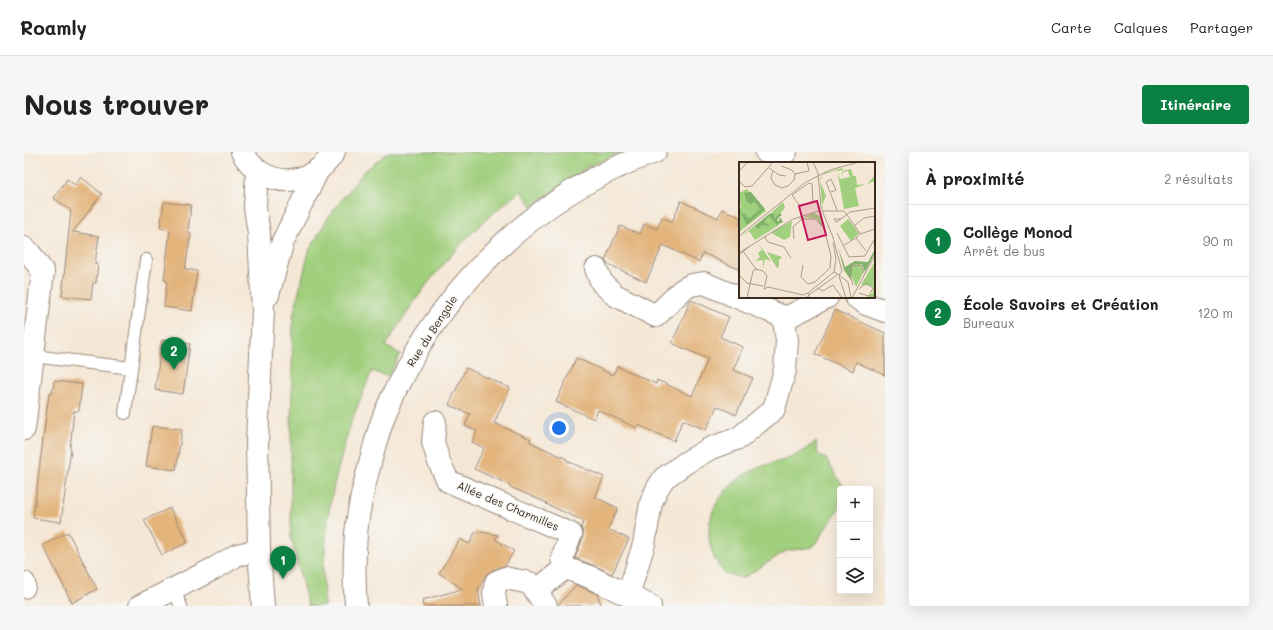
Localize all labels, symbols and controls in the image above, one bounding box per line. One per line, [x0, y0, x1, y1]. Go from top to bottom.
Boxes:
text: Roamly [20, 15, 87, 40]
text: Carte [1051, 18, 1092, 37]
text: Calques [1114, 18, 1168, 37]
text: Partager [1190, 18, 1253, 37]
button: Itinéraire [1142, 85, 1249, 124]
text: Nous trouver [24, 86, 209, 122]
inset map [739, 162, 875, 298]
text: À proximité [925, 167, 1024, 189]
text: 2 résultats [1164, 170, 1233, 187]
text: Collège Monod [963, 222, 1072, 242]
text: 1 [935, 232, 941, 249]
text: 90 m [1203, 232, 1233, 249]
text: Arrêt de bus [963, 242, 1045, 259]
street label: Rue du Bengale [403, 292, 460, 369]
text: École Savoirs et Création [963, 294, 1158, 314]
text: 2 [934, 304, 942, 321]
text: 120 m [1197, 304, 1233, 321]
text: Bureaux [963, 314, 1015, 331]
pin: 2 [161, 337, 187, 370]
your location [549, 418, 569, 438]
street label: Allée des Charmilles [455, 477, 561, 534]
map controls [837, 486, 873, 594]
button: + [837, 486, 873, 522]
button: − [837, 522, 873, 558]
pin: 1 [270, 546, 296, 579]
button: layers [837, 558, 873, 594]

